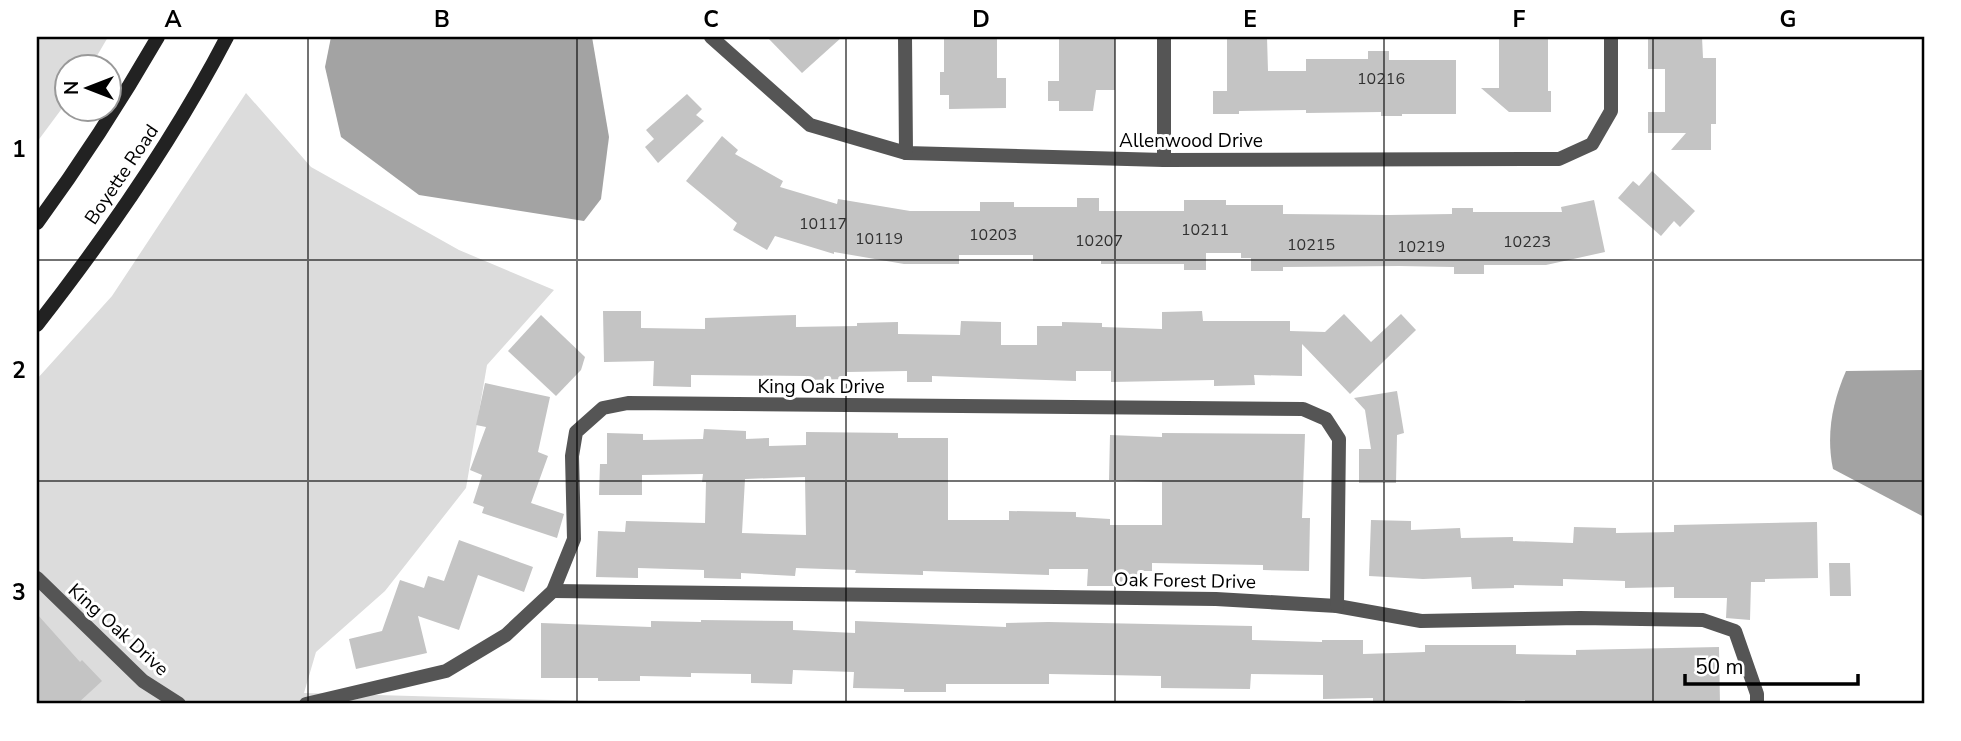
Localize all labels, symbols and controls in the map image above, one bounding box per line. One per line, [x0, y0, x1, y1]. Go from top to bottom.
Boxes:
text: A [164, 4, 182, 35]
text: B [434, 4, 450, 35]
text: C [703, 4, 719, 35]
text: D [972, 4, 990, 35]
text: E [1243, 4, 1257, 35]
text: F [1513, 4, 1526, 35]
text: G [1780, 4, 1796, 35]
north arrow [52, 52, 122, 122]
house number: 10216 [1357, 68, 1405, 90]
text: N [59, 81, 85, 95]
street label: Boyette Road [79, 120, 165, 230]
street label: Allenwood Drive [1119, 128, 1263, 154]
text: 1 [12, 134, 26, 165]
house number: 10117 [799, 213, 847, 235]
house number: 10211 [1181, 219, 1229, 241]
house number: 10203 [969, 224, 1017, 246]
house number: 10119 [855, 228, 903, 250]
house number: 10207 [1075, 230, 1123, 252]
house number: 10223 [1503, 231, 1551, 253]
house number: 10215 [1287, 234, 1335, 256]
house number: 10219 [1397, 236, 1445, 258]
text: 2 [12, 355, 26, 386]
street label: King Oak Drive [757, 374, 885, 400]
street label: Oak Forest Drive [1114, 567, 1256, 595]
text: 3 [12, 577, 26, 608]
street label: King Oak Drive [62, 578, 174, 682]
scale bar [1685, 643, 1858, 687]
text: 50 m [1695, 653, 1744, 681]

